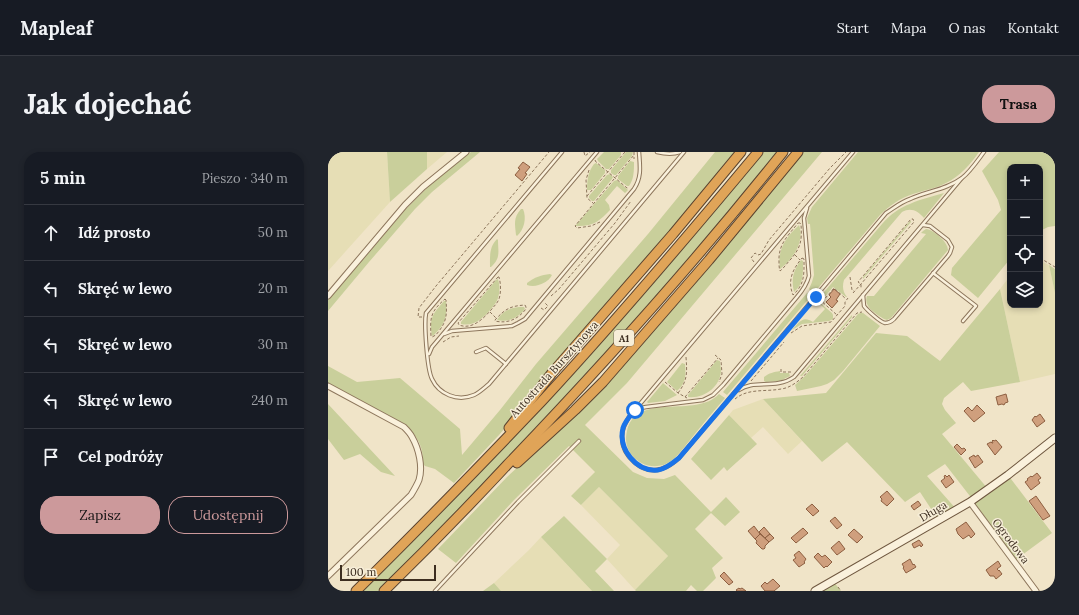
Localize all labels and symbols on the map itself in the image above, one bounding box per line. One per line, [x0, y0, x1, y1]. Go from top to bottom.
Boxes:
route end [807, 288, 825, 306]
street label: Autostrada Bursztynowa [506, 318, 601, 421]
road number: A1 [614, 330, 634, 346]
route start [626, 401, 644, 419]
street label: Długa [917, 497, 950, 524]
street label: Ogrodowa [989, 516, 1033, 567]
scale bar [340, 563, 436, 582]

